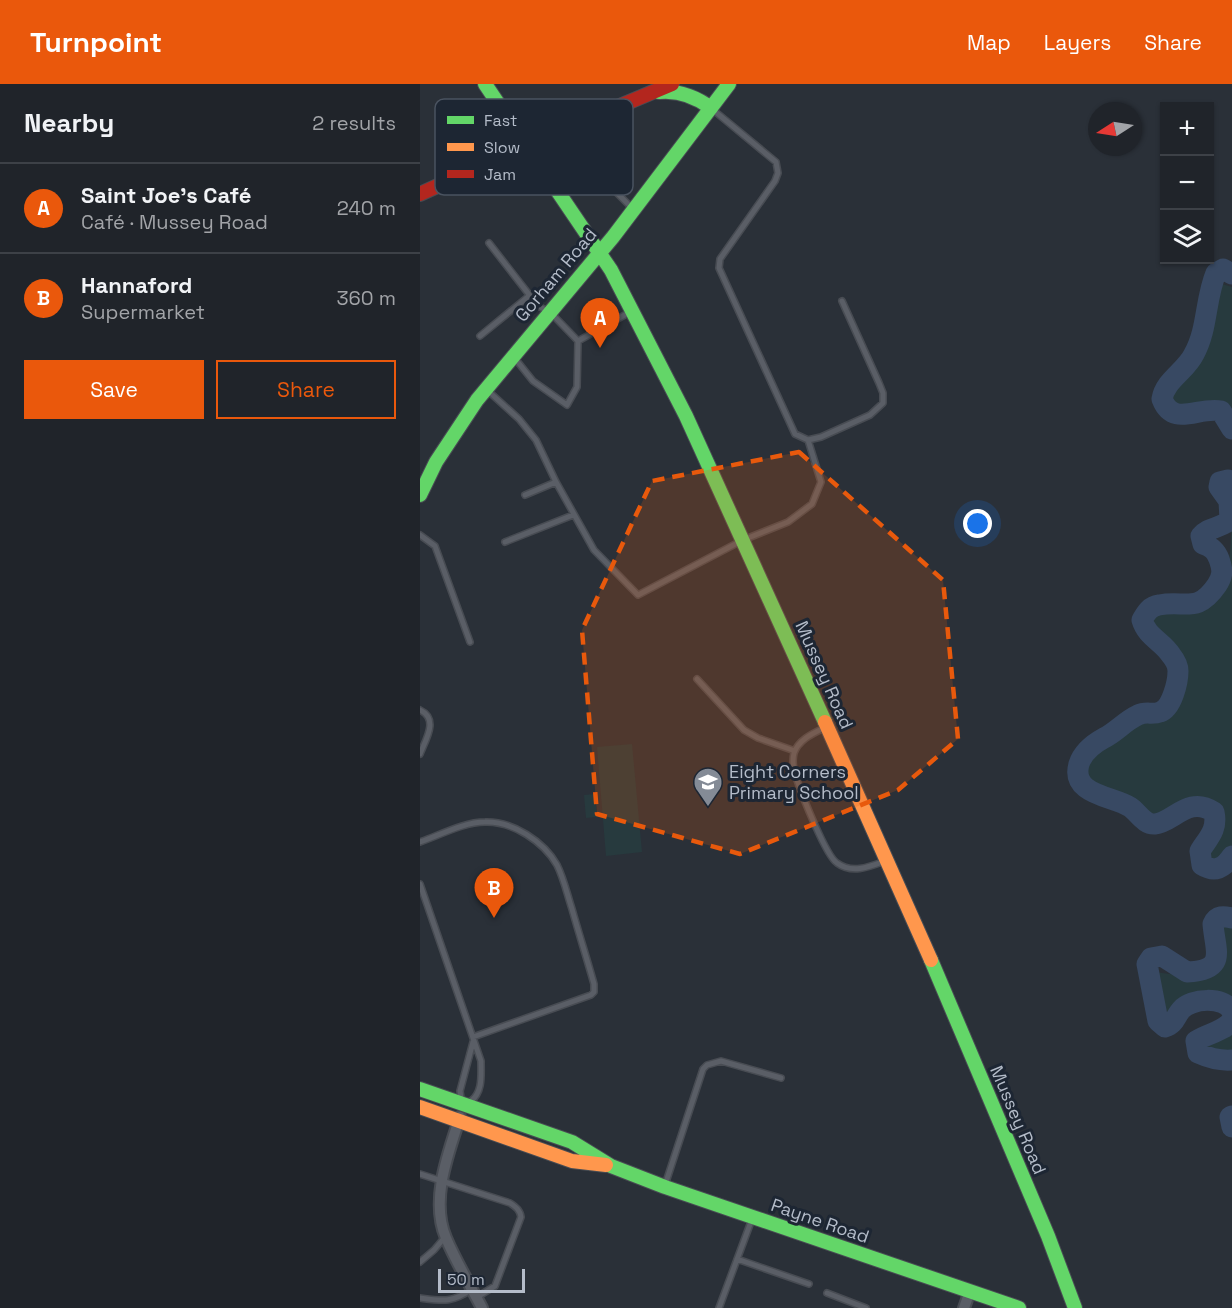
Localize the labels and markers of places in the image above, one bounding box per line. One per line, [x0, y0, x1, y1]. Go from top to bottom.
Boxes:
pin: A [580, 298, 620, 348]
place label: Eight Corners Primary School [729, 760, 859, 804]
school or university icon: Eight Corners Primary School [692, 766, 724, 808]
pin: B [474, 868, 514, 918]

